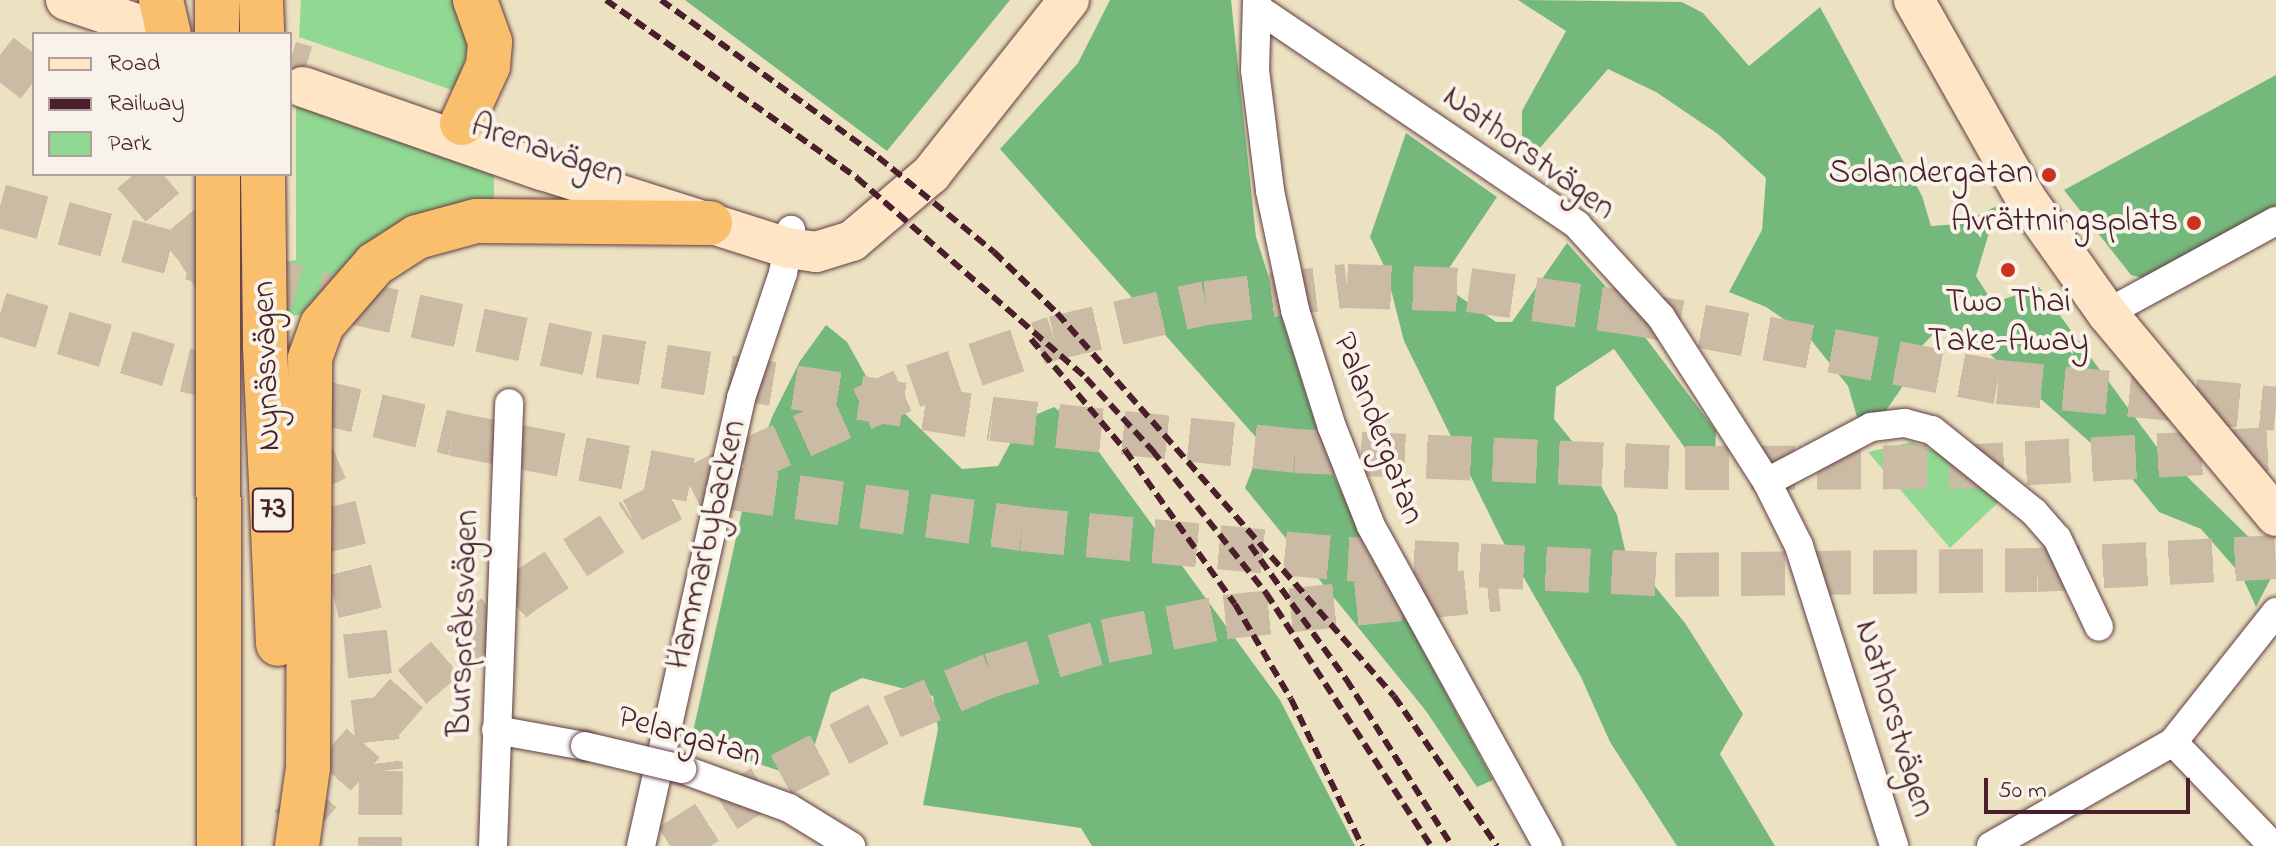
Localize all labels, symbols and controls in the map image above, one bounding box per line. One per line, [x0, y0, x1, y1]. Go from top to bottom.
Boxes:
legend [32, 32, 292, 176]
text: Road [108, 47, 160, 82]
street label: Nathorstvägen [1434, 78, 1622, 230]
text: Railway [108, 87, 185, 122]
street label: Arenavägen [465, 107, 629, 197]
text: Park [108, 127, 151, 162]
place label: Solandergatan [1829, 155, 2033, 195]
marker: Solandergatan [2040, 166, 2058, 184]
place label: Avrättningsplats [1951, 203, 2178, 243]
marker: Avrättningsplats [2185, 214, 2203, 232]
marker: Two Thai Take-Away [1999, 261, 2017, 279]
street label: Nynäsvägen [245, 280, 291, 452]
place label: Two Thai Take-Away [1927, 283, 2089, 362]
street label: Palandergatan [1322, 327, 1432, 531]
street label: Hammarbybacken [659, 416, 757, 674]
road number: 73 [251, 482, 295, 538]
street label: Burspråksvägen [441, 509, 489, 737]
street label: Nathorstvägen [1844, 616, 1942, 822]
street label: Pelargatan [612, 698, 766, 778]
scale bar [1988, 762, 2194, 812]
text: 50 m [1998, 774, 2047, 809]

